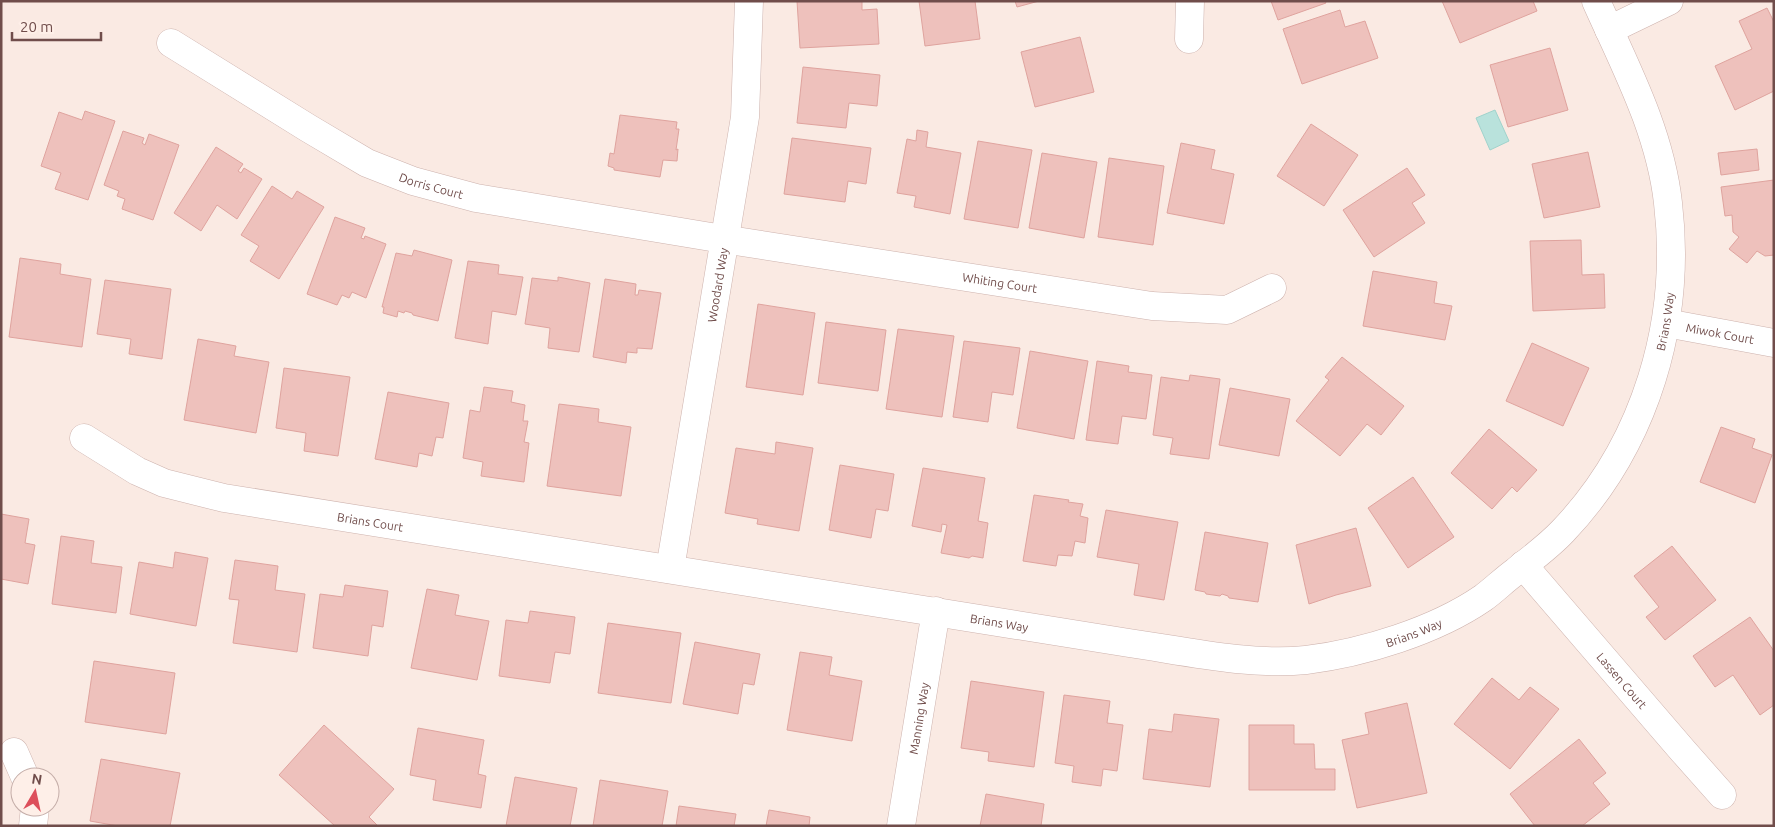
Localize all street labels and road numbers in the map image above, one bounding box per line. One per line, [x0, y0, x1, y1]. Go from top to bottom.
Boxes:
street label: Dorris Court [397, 170, 465, 201]
street label: Woodard Way [705, 246, 730, 323]
street label: Whiting Court [961, 270, 1038, 295]
street label: Brians Way [1653, 291, 1676, 352]
street label: Miwok Court [1685, 320, 1755, 346]
street label: Brians Court [336, 510, 405, 533]
street label: Brians Way [969, 611, 1030, 633]
street label: Brians Way [1384, 616, 1444, 649]
street label: Lassen Court [1595, 650, 1650, 711]
street label: Manning Way [906, 681, 931, 755]

